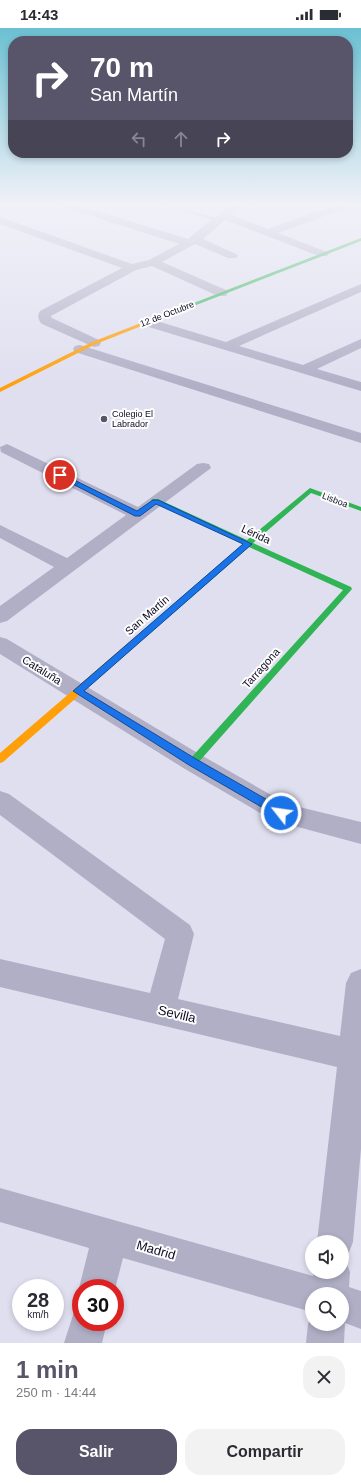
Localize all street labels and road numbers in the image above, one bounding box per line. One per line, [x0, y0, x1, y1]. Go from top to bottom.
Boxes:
street label: 12 de Octubre [139, 299, 195, 329]
street label: Lisboa [321, 491, 349, 509]
street label: Lérida [240, 522, 273, 546]
street label: San Martín [123, 593, 171, 637]
street label: Tarragona [240, 645, 283, 690]
street label: Cataluña [20, 653, 65, 687]
street label: Sevilla [157, 1002, 198, 1026]
street label: Madrid [135, 1237, 177, 1263]

